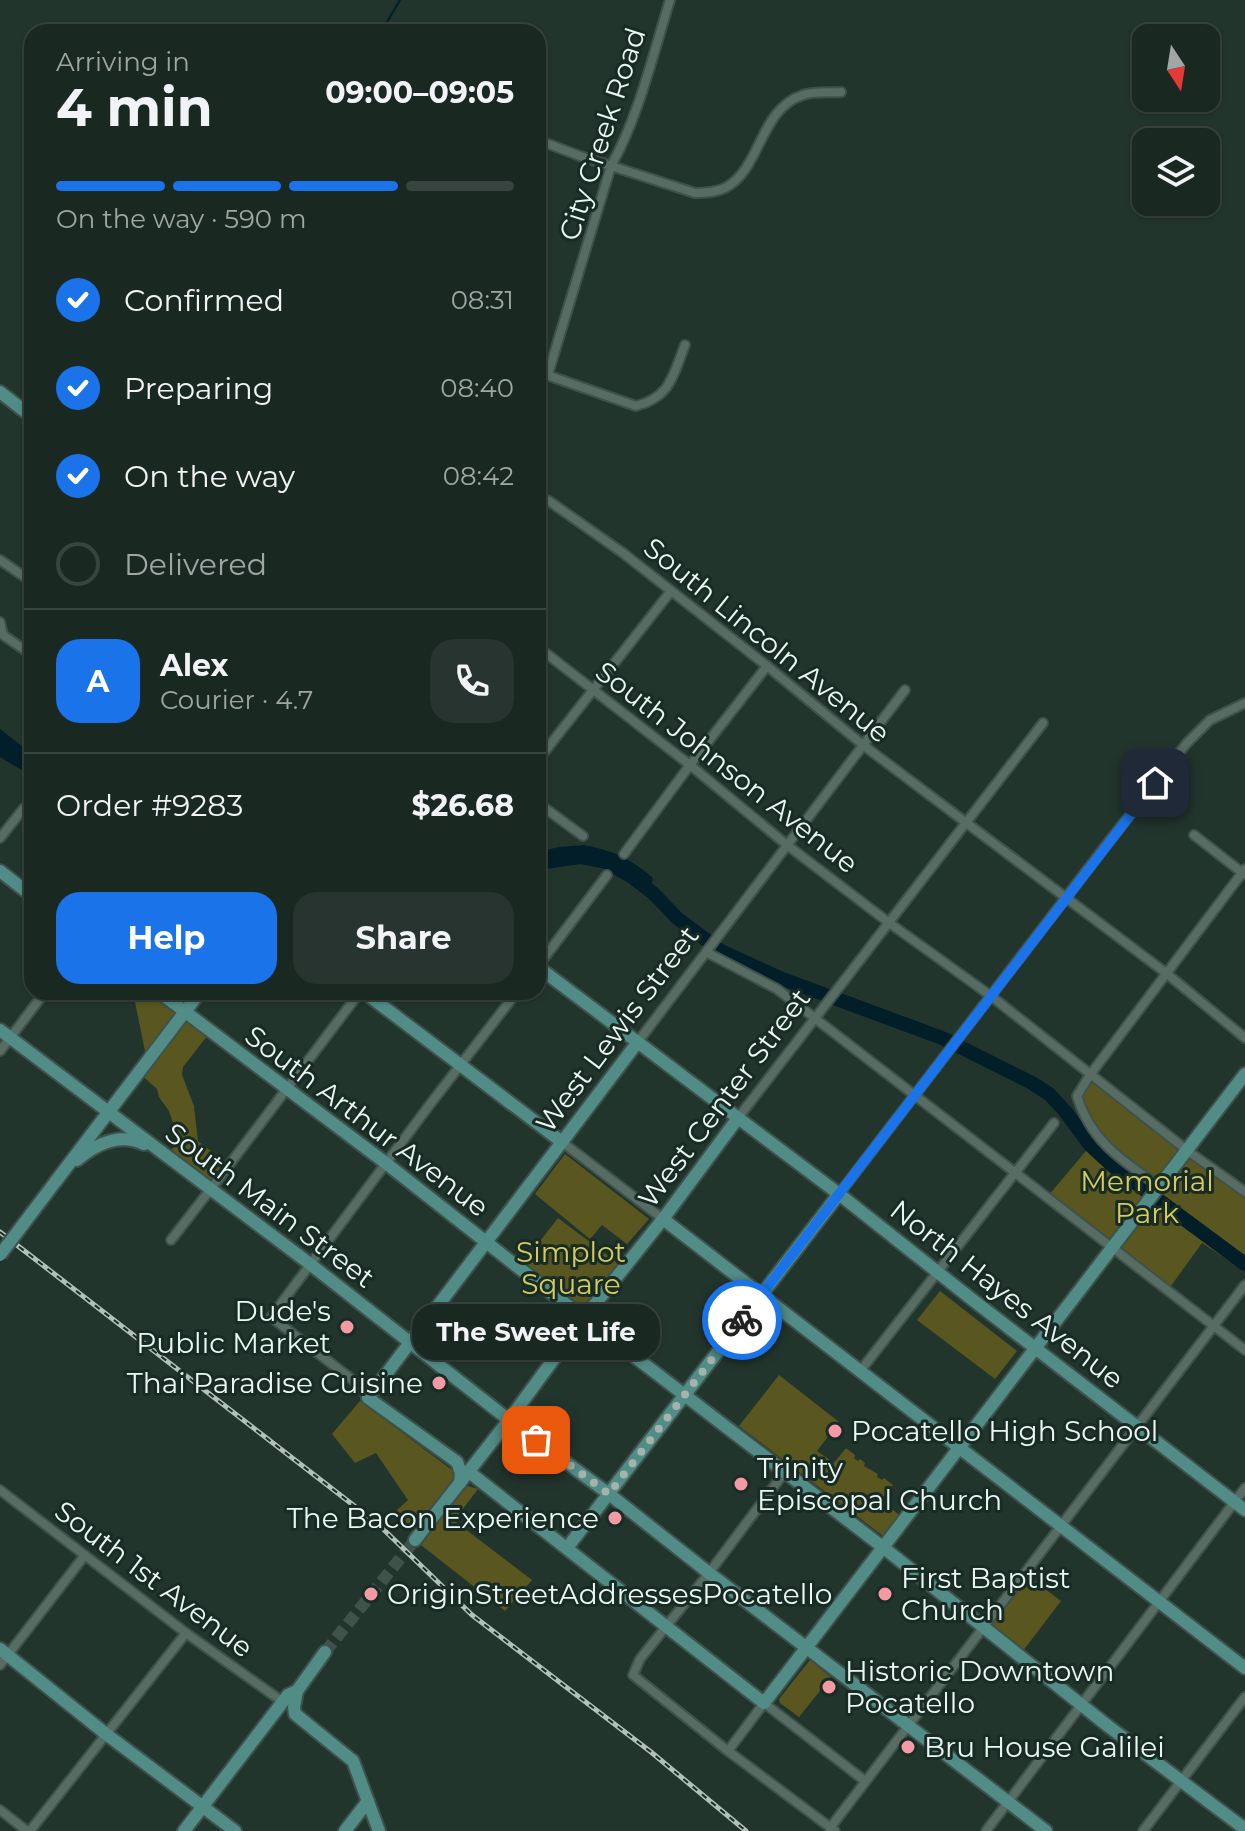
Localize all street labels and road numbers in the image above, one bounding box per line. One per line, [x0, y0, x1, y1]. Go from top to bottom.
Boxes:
street label: City Creek Road [552, 23, 652, 245]
street label: South Lincoln Avenue [637, 530, 897, 750]
street label: South Johnson Avenue [589, 654, 865, 880]
street label: West Lewis Street [528, 919, 706, 1139]
street label: West Center Street [631, 982, 817, 1214]
street label: South Arthur Avenue [238, 1018, 496, 1224]
street label: South Main Street [159, 1115, 381, 1295]
street label: North Hayes Avenue [884, 1192, 1130, 1396]
street label: South 1st Avenue [48, 1493, 260, 1665]

